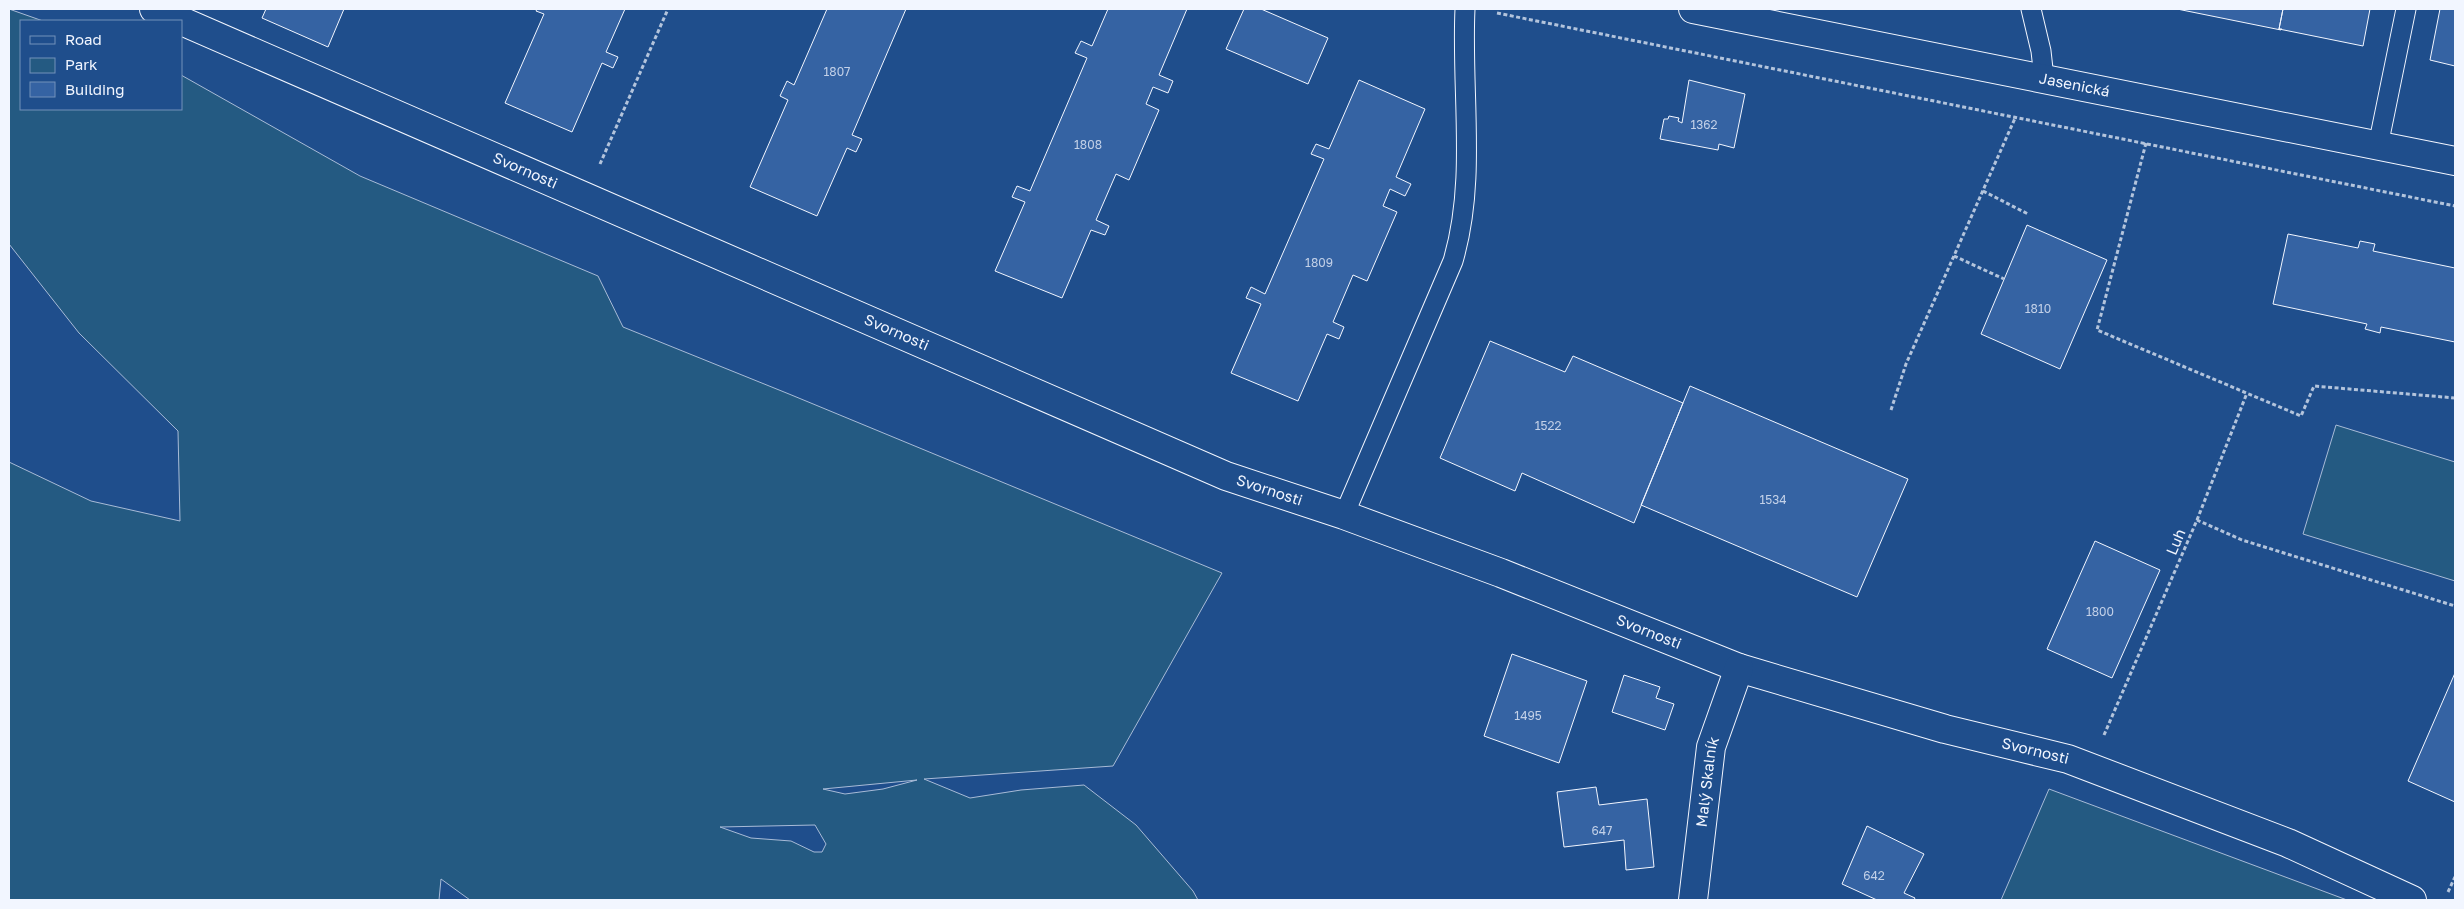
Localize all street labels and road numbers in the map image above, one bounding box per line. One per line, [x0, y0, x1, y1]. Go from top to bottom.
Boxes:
street label: Jasenická [2038, 68, 2112, 100]
street label: Svornosti [491, 148, 561, 192]
street label: Svornosti [862, 310, 932, 354]
street label: Svornosti [1234, 470, 1305, 509]
street label: Luh [2162, 526, 2189, 557]
street label: Svornosti [1614, 610, 1684, 652]
street label: Malý Skalník [1692, 733, 1722, 828]
street label: Svornosti [2000, 733, 2071, 767]

